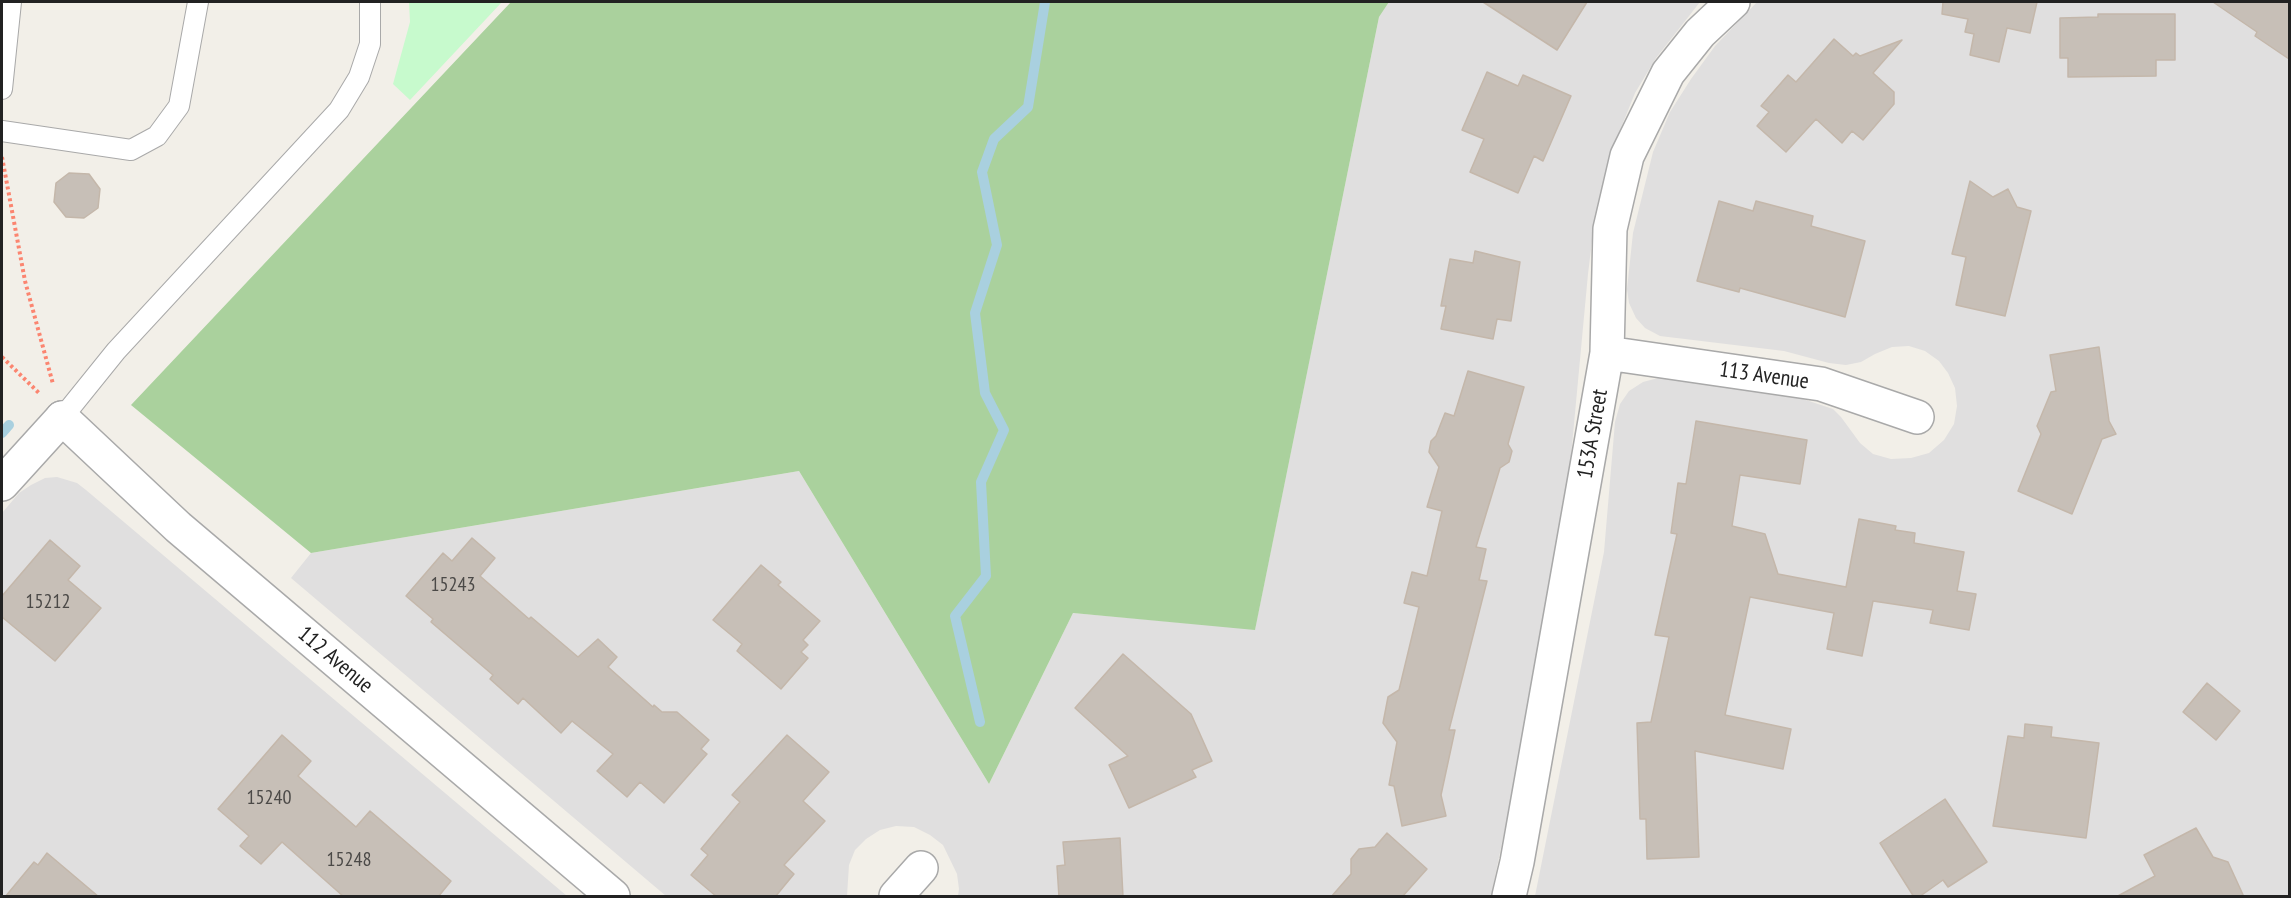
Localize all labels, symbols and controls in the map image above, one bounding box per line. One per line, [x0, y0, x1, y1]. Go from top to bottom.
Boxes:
street label: 113 Avenue [1718, 357, 1810, 395]
street label: 153A Street [1572, 387, 1614, 481]
house number: 15243 [431, 573, 475, 597]
house number: 15212 [26, 590, 70, 614]
street label: 112 Avenue [292, 621, 378, 699]
house number: 15240 [247, 786, 291, 810]
house number: 15248 [327, 848, 371, 872]

